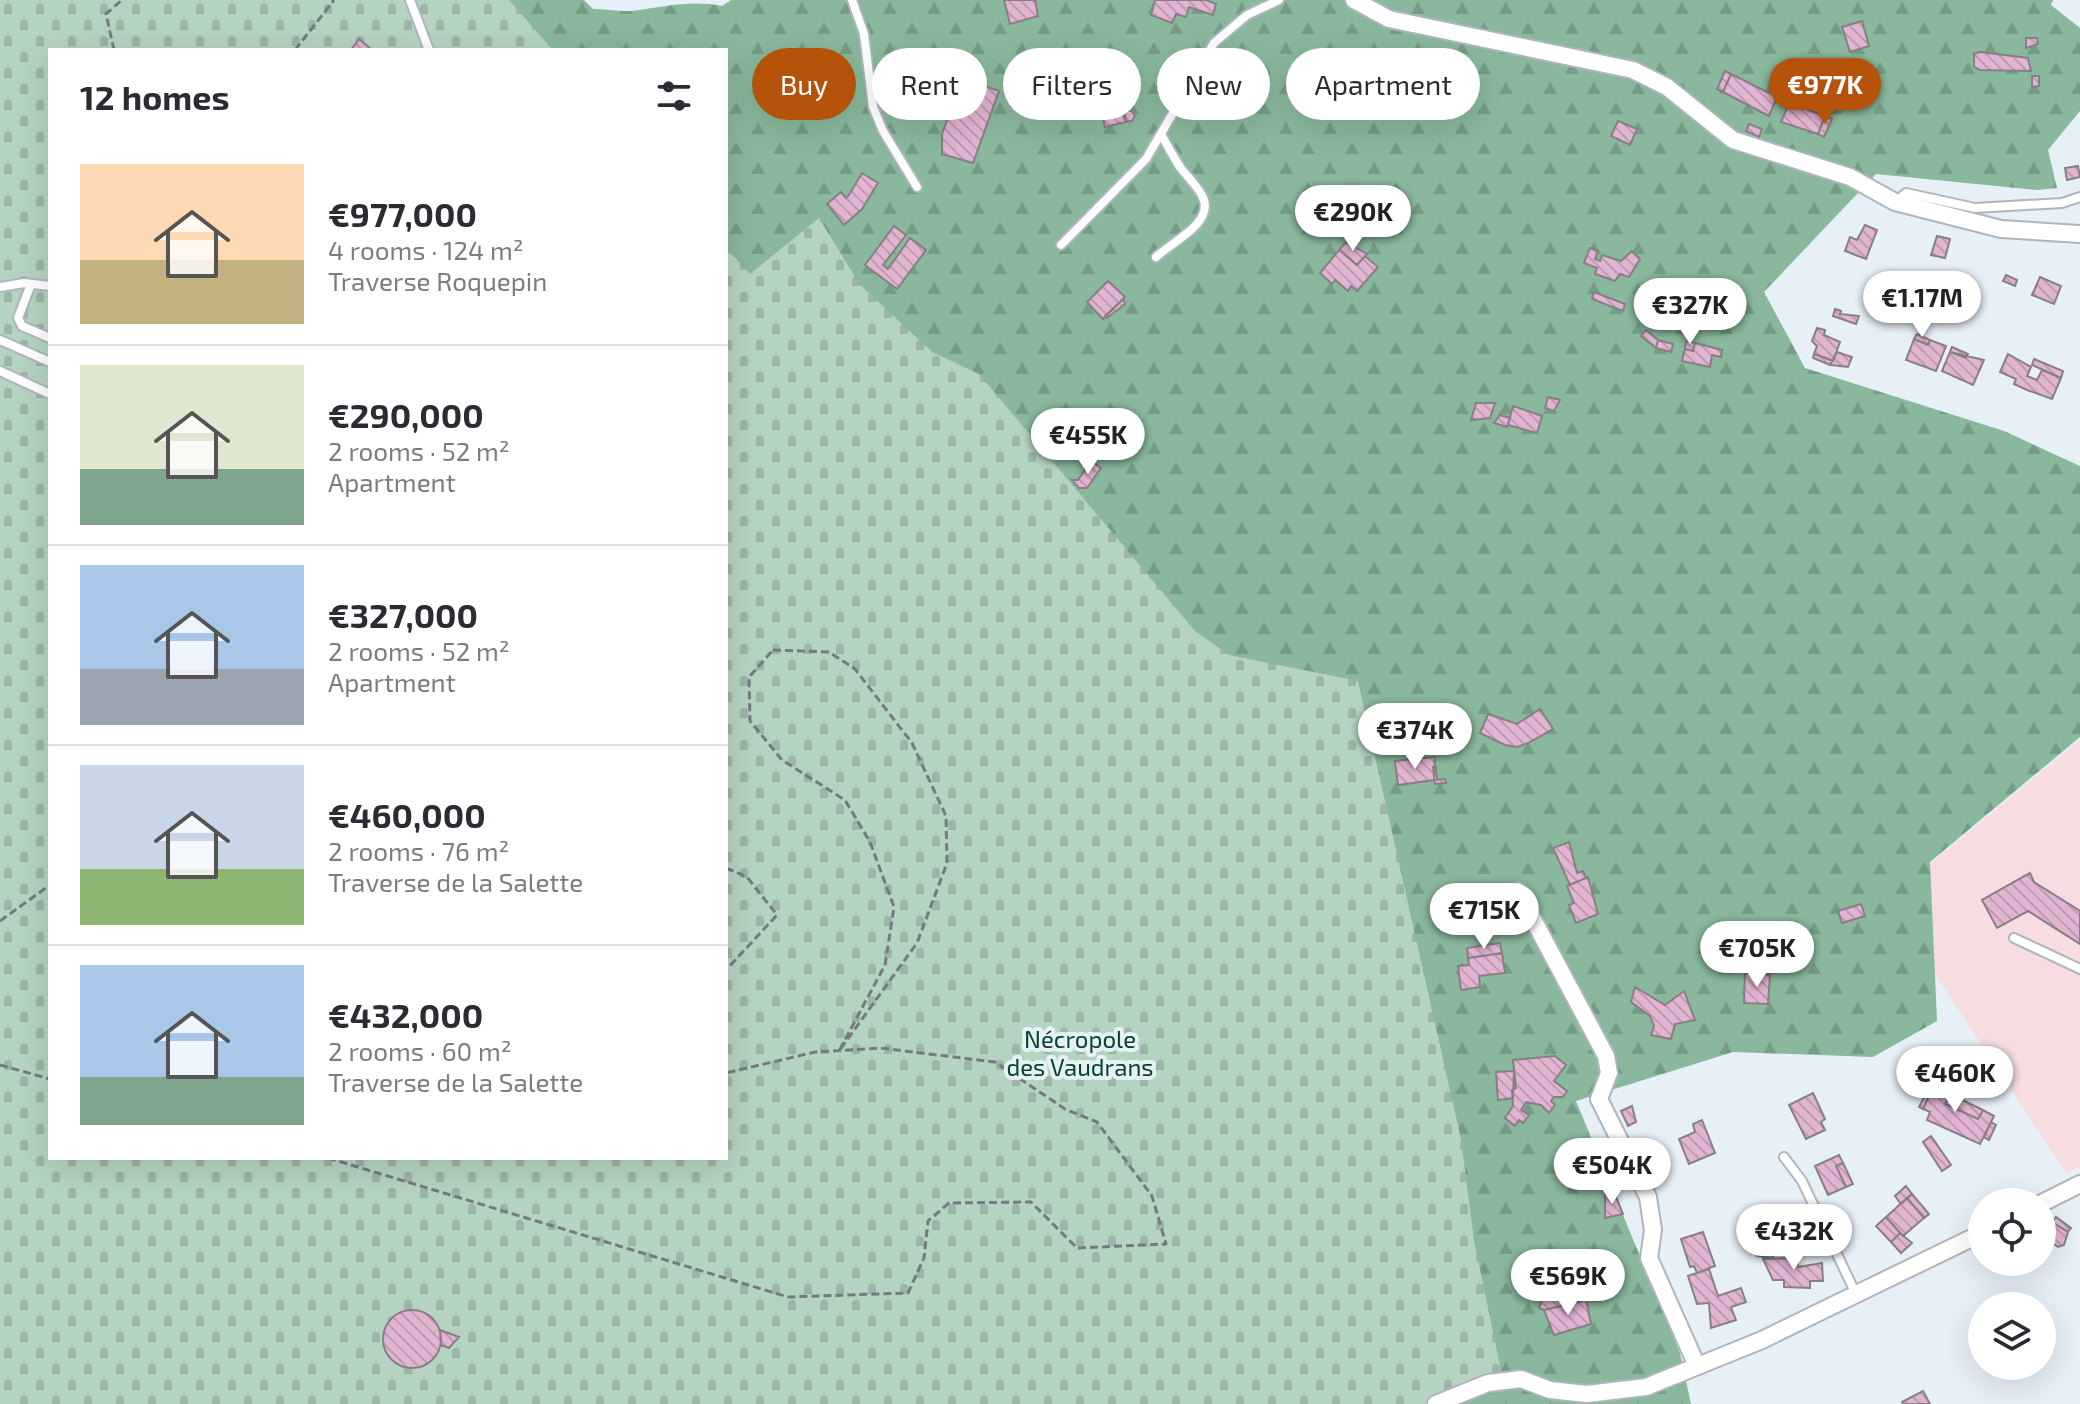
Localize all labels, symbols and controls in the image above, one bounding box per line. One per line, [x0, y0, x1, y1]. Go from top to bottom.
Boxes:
chip: Buy [752, 48, 856, 120]
chip: Rent [872, 48, 987, 120]
chip: Filters [1003, 48, 1141, 120]
chip: New [1157, 48, 1270, 120]
chip: Apartment [1286, 48, 1480, 120]
pin: €977K [1769, 58, 1881, 126]
text: €977K [1787, 68, 1863, 99]
icon: filters [652, 74, 696, 118]
text: 12 homes [80, 76, 229, 117]
pin: €290K [1297, 185, 1409, 253]
text: €977,000 [328, 193, 477, 234]
text: €290K [1313, 195, 1393, 226]
icon: home [144, 196, 240, 292]
text: 4 rooms · 124 m² [328, 234, 523, 265]
text: Traverse Roquepin [328, 265, 547, 296]
pin: €1.17M [1857, 271, 1987, 339]
pin: €327K [1634, 278, 1746, 346]
text: €1.17M [1881, 281, 1963, 312]
text: €327K [1652, 288, 1728, 319]
text: €290,000 [328, 394, 484, 435]
icon: home [144, 397, 240, 493]
pin: €455K [1032, 408, 1144, 476]
text: €455K [1049, 418, 1127, 449]
text: 2 rooms · 52 m² [328, 435, 510, 466]
text: Apartment [328, 466, 456, 497]
text: €327,000 [328, 594, 478, 635]
icon: home [144, 597, 240, 693]
text: 2 rooms · 52 m² [328, 635, 510, 666]
text: Apartment [328, 666, 456, 697]
pin: €374K [1359, 703, 1471, 771]
text: €374K [1376, 713, 1454, 744]
text: €460,000 [328, 794, 486, 835]
icon: home [144, 797, 240, 893]
text: 2 rooms · 76 m² [328, 835, 509, 866]
text: Traverse de la Salette [328, 866, 583, 897]
pin: €715K [1428, 883, 1540, 951]
text: €715K [1448, 893, 1520, 924]
pin: €705K [1701, 921, 1813, 989]
text: €705K [1718, 931, 1796, 962]
text: €432,000 [328, 994, 483, 1035]
icon: home [144, 997, 240, 1093]
park label: Nécropole des Vaudrans [1006, 1024, 1154, 1081]
text: 2 rooms · 60 m² [328, 1035, 512, 1066]
pin: €460K [1899, 1046, 2011, 1114]
text: €460K [1914, 1056, 1996, 1087]
text: Traverse de la Salette [328, 1066, 583, 1097]
pin: €504K [1556, 1138, 1668, 1206]
text: €504K [1572, 1148, 1652, 1179]
map controls [1968, 1188, 2056, 1380]
button: locate [1968, 1188, 2056, 1276]
pin: €432K [1738, 1204, 1850, 1272]
text: €432K [1754, 1214, 1834, 1245]
pin: €569K [1512, 1249, 1624, 1317]
text: €569K [1529, 1259, 1607, 1290]
button: layers [1968, 1292, 2056, 1380]

